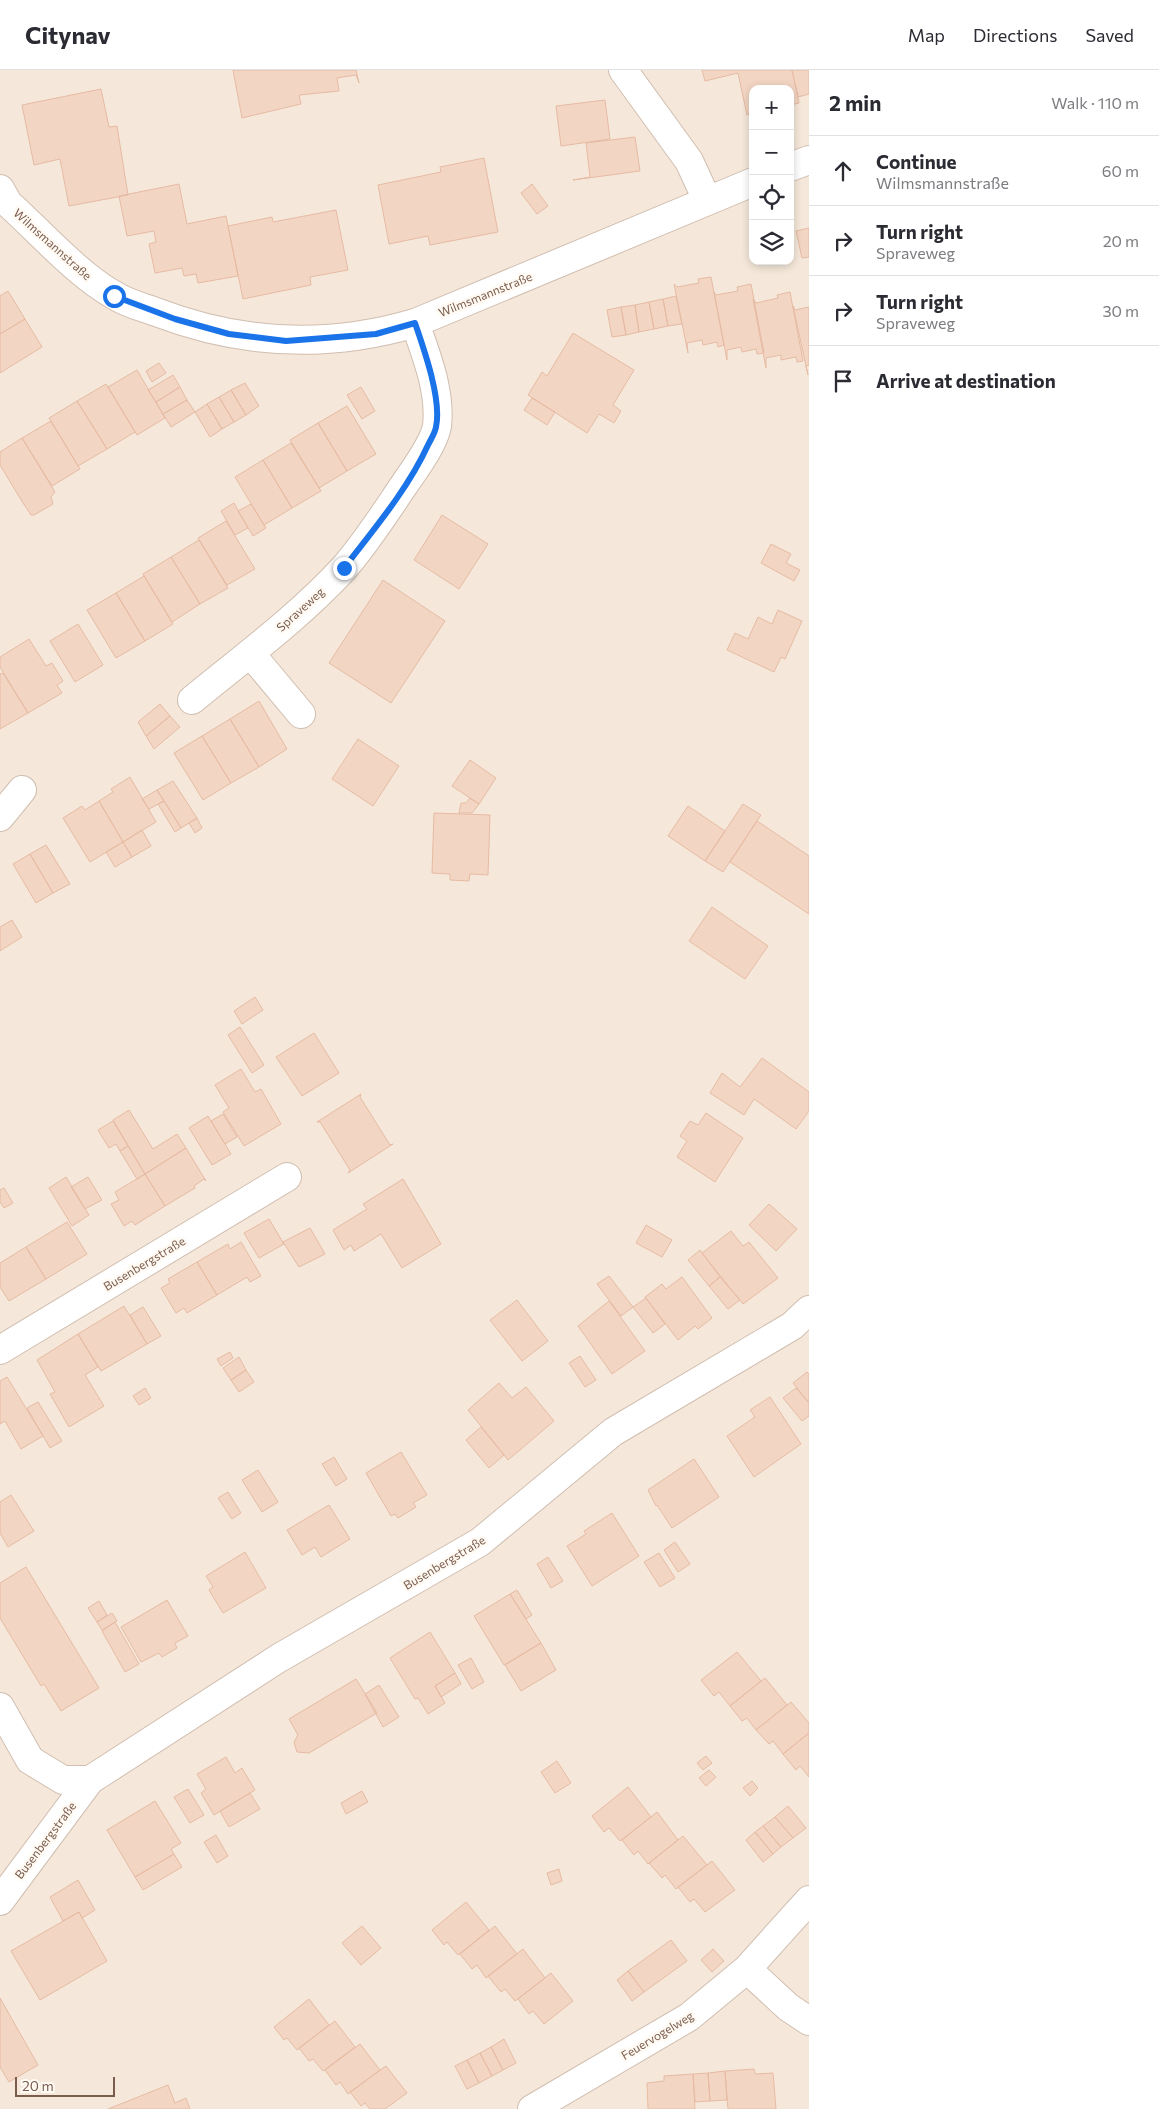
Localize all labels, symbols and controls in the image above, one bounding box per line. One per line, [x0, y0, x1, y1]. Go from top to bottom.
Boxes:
text: Citynav [25, 20, 111, 49]
text: Map [908, 24, 945, 46]
text: Directions [973, 24, 1057, 46]
text: Saved [1085, 24, 1134, 46]
map controls [749, 85, 794, 265]
button: + [749, 85, 794, 130]
text: 2 min [829, 90, 881, 115]
text: Walk · 110 m [1051, 93, 1139, 112]
button: − [749, 130, 794, 175]
text: Continue [876, 150, 956, 173]
icon: ahead [829, 157, 857, 185]
text: 60 m [1102, 161, 1139, 180]
text: Wilmsmannstraße [876, 173, 1009, 192]
button: locate [749, 175, 794, 220]
street label: Wilmsmannstraße [11, 205, 95, 283]
button: layers [749, 220, 794, 265]
text: Turn right [876, 220, 963, 243]
icon: right [829, 227, 857, 255]
text: 20 m [1103, 231, 1139, 250]
text: Spraveweg [876, 243, 955, 262]
street label: Wilmsmannstraße [436, 269, 534, 319]
route start [103, 285, 126, 308]
text: Turn right [876, 290, 963, 313]
icon: right [829, 297, 857, 325]
text: 30 m [1102, 301, 1139, 320]
text: Spraveweg [876, 313, 955, 332]
icon: arrive [829, 367, 857, 395]
text: Arrive at destination [876, 369, 1056, 392]
route end [333, 557, 356, 580]
street label: Spraveweg [273, 584, 327, 634]
street label: Busenbergstraße [101, 1233, 187, 1293]
street label: Busenbergstraße [401, 1532, 487, 1592]
street label: Busenbergstraße [12, 1799, 78, 1881]
street label: Feuervogelweg [618, 2008, 696, 2062]
scale bar [15, 2074, 115, 2097]
text: 20 m [22, 2077, 54, 2094]

